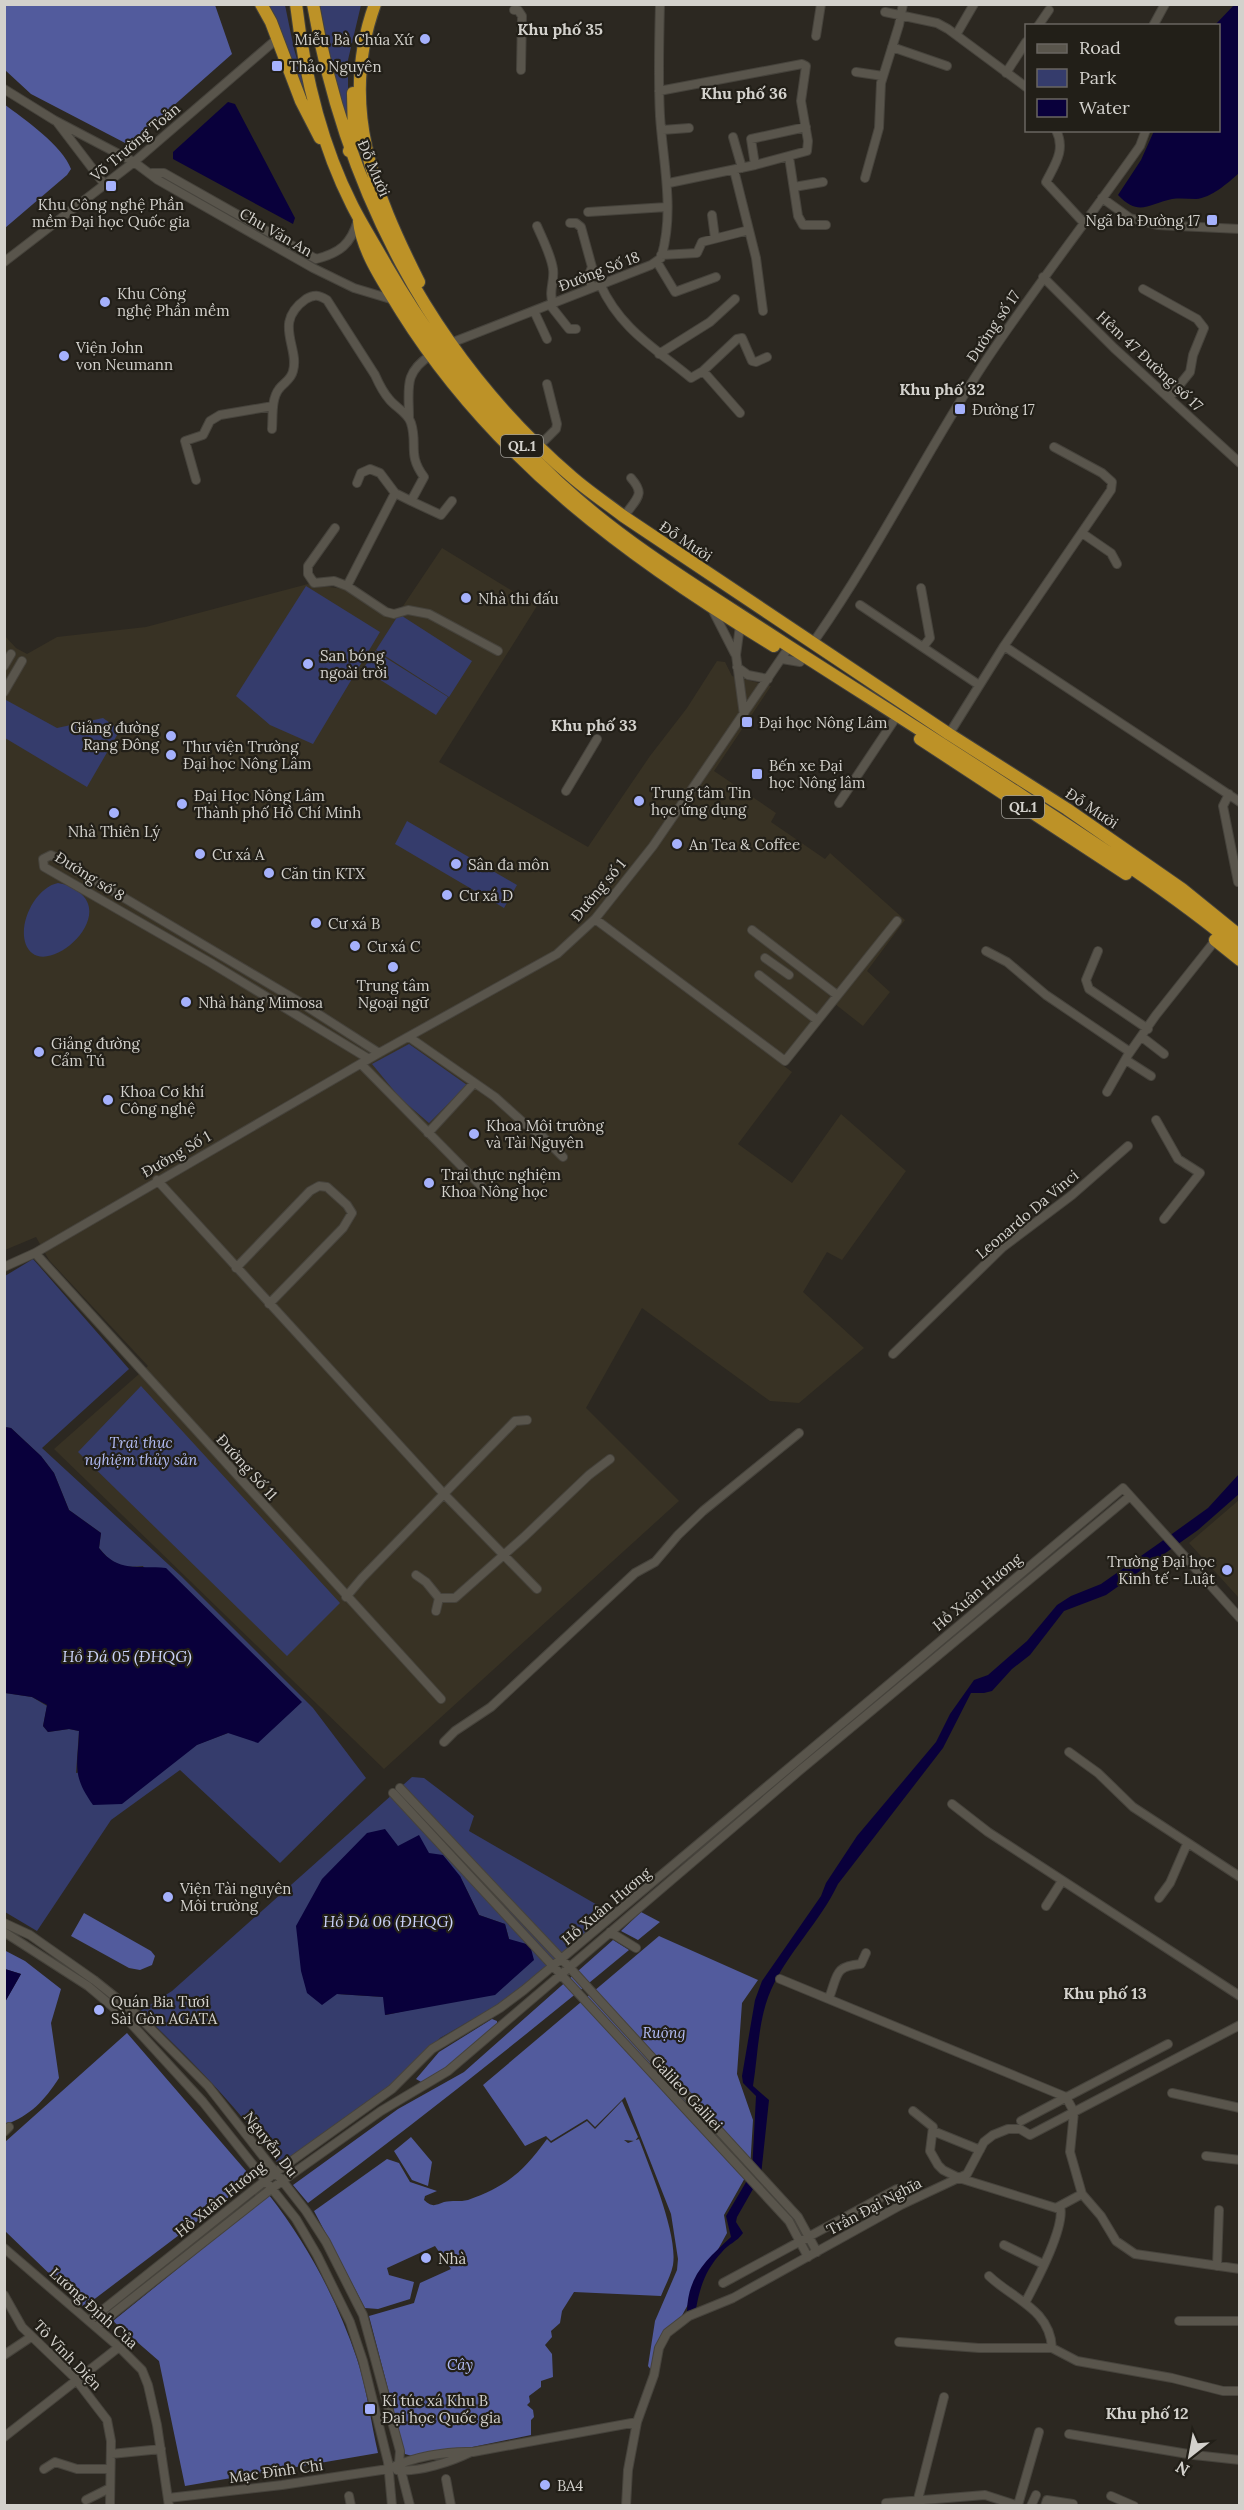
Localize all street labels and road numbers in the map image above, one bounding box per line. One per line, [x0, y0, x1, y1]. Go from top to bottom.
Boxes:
street label: Võ Trường Toản [85, 99, 184, 186]
street label: Đỗ Mười [354, 137, 394, 199]
street label: Chu Văn An [236, 203, 316, 261]
street label: Đường Số 18 [556, 247, 642, 295]
street label: Đường số 17 [962, 287, 1024, 365]
street label: Hẻm 47 Đường số 17 [1093, 307, 1207, 415]
road number: QL.1 [501, 435, 543, 457]
street label: Đỗ Mười [656, 516, 716, 566]
street label: Đỗ Mười [1062, 783, 1122, 833]
road number: QL.1 [1002, 796, 1044, 818]
street label: Đường số 8 [52, 847, 128, 905]
street label: Đường số 1 [566, 855, 630, 925]
street label: Đường Số 1 [138, 1127, 214, 1181]
street label: Leonardo Da Vinci [972, 1165, 1082, 1263]
street label: Đường Số 11 [212, 1430, 282, 1504]
street label: Hồ Xuân Hương [928, 1549, 1026, 1635]
street label: Hồ Xuân Hương [557, 1863, 655, 1949]
street label: Galileo Galilei [647, 2051, 727, 2135]
street label: Nguyễn Du [240, 2108, 302, 2181]
street label: Hồ Xuân Hương [171, 2156, 270, 2241]
street label: Trần Đại Nghĩa [823, 2173, 925, 2239]
street label: Lương Định Của [46, 2263, 142, 2353]
street label: Tô Vĩnh Diện [30, 2316, 106, 2394]
street label: Mạc Đĩnh Chi [228, 2455, 324, 2487]

